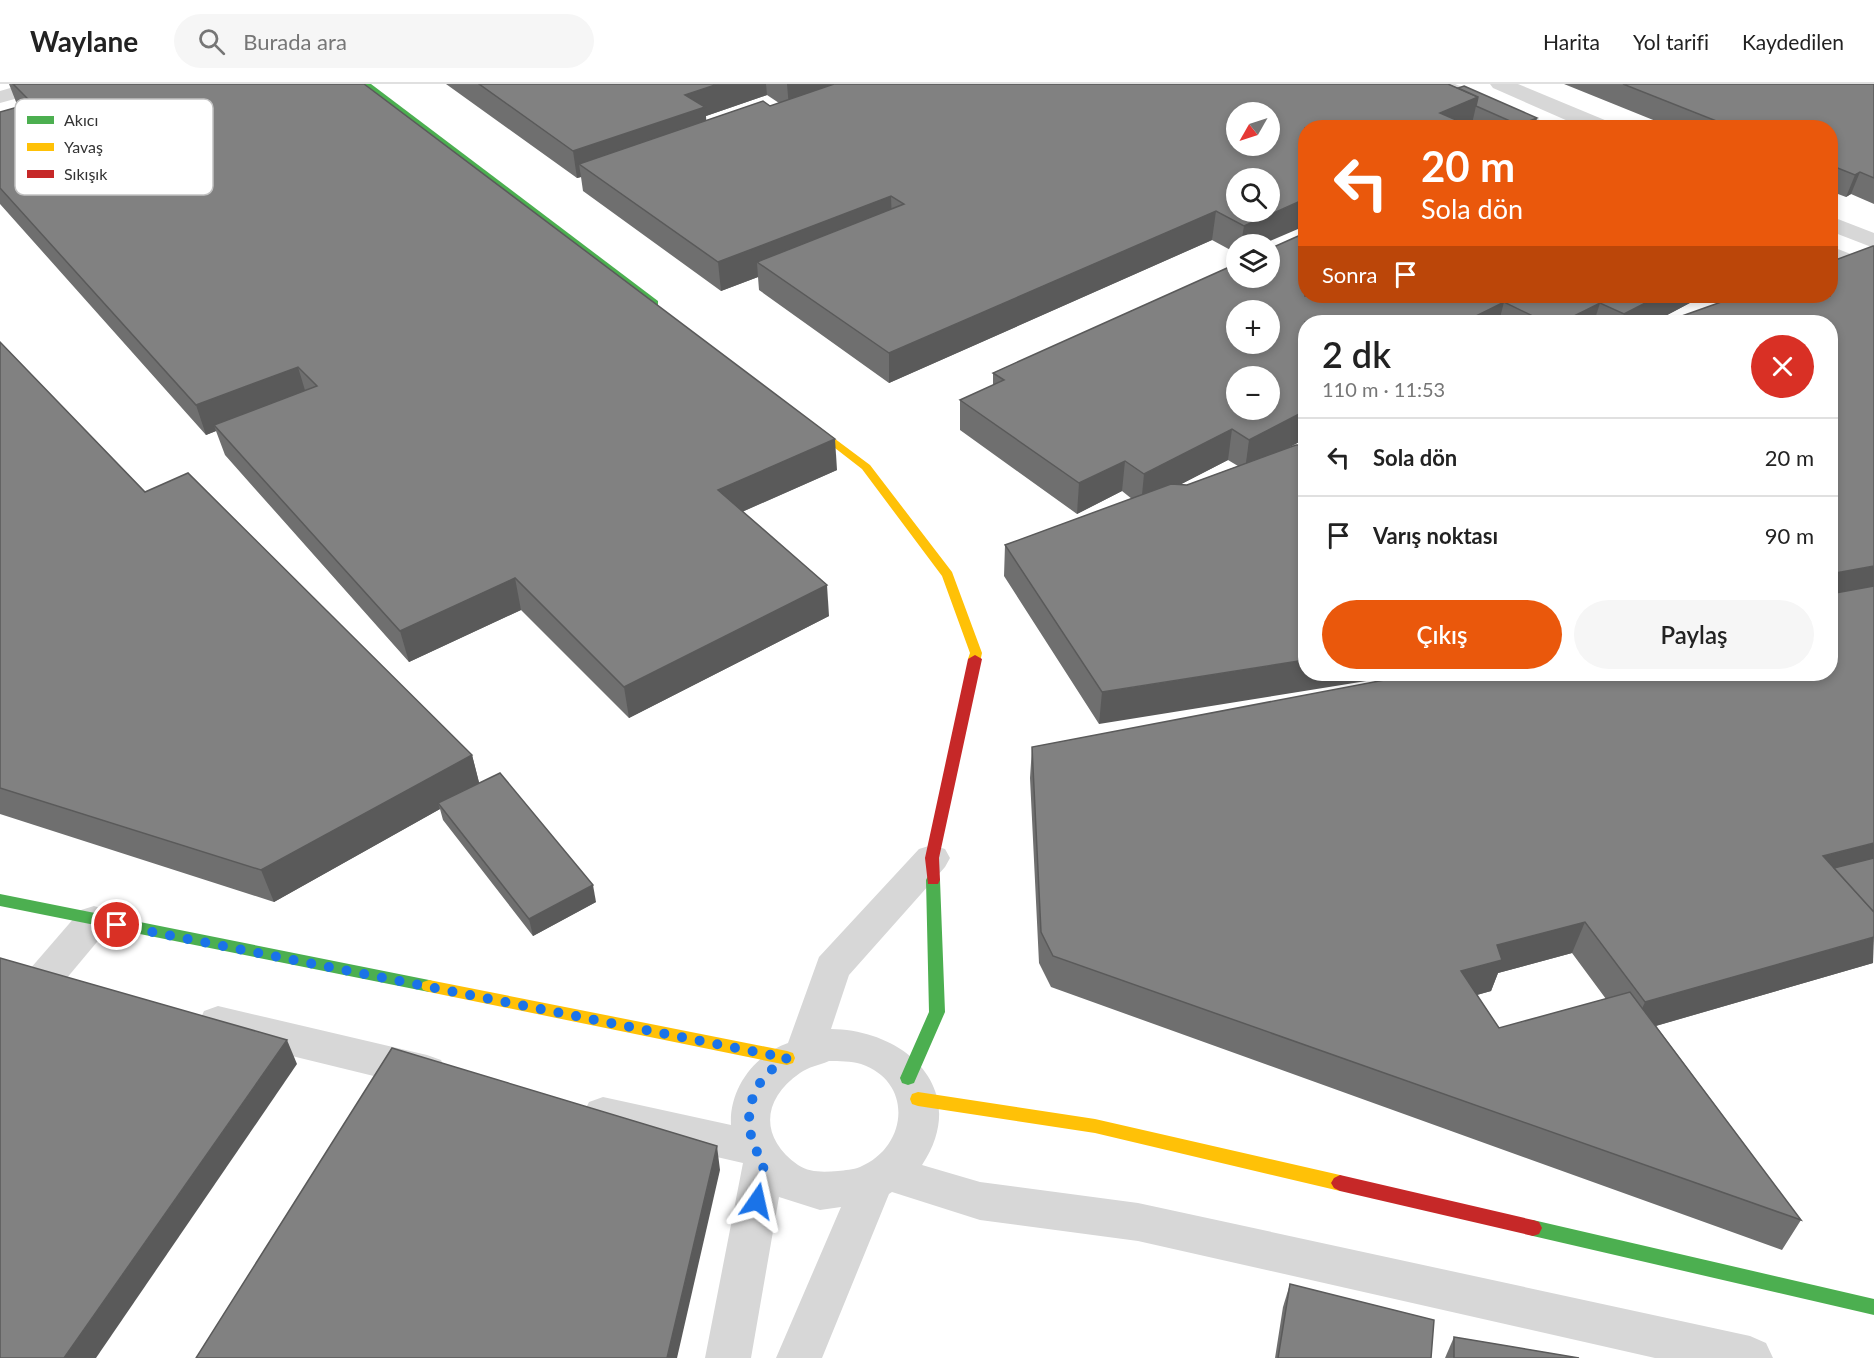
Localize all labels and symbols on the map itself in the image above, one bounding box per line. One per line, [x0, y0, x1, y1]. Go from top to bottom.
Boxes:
legend [15, 99, 213, 195]
north arrow [1226, 102, 1280, 156]
text: Akıcı [64, 110, 98, 129]
text: Yavaş [64, 137, 103, 156]
text: Sıkışık [64, 164, 108, 183]
pin [91, 899, 142, 950]
position arrow [725, 1169, 789, 1233]

